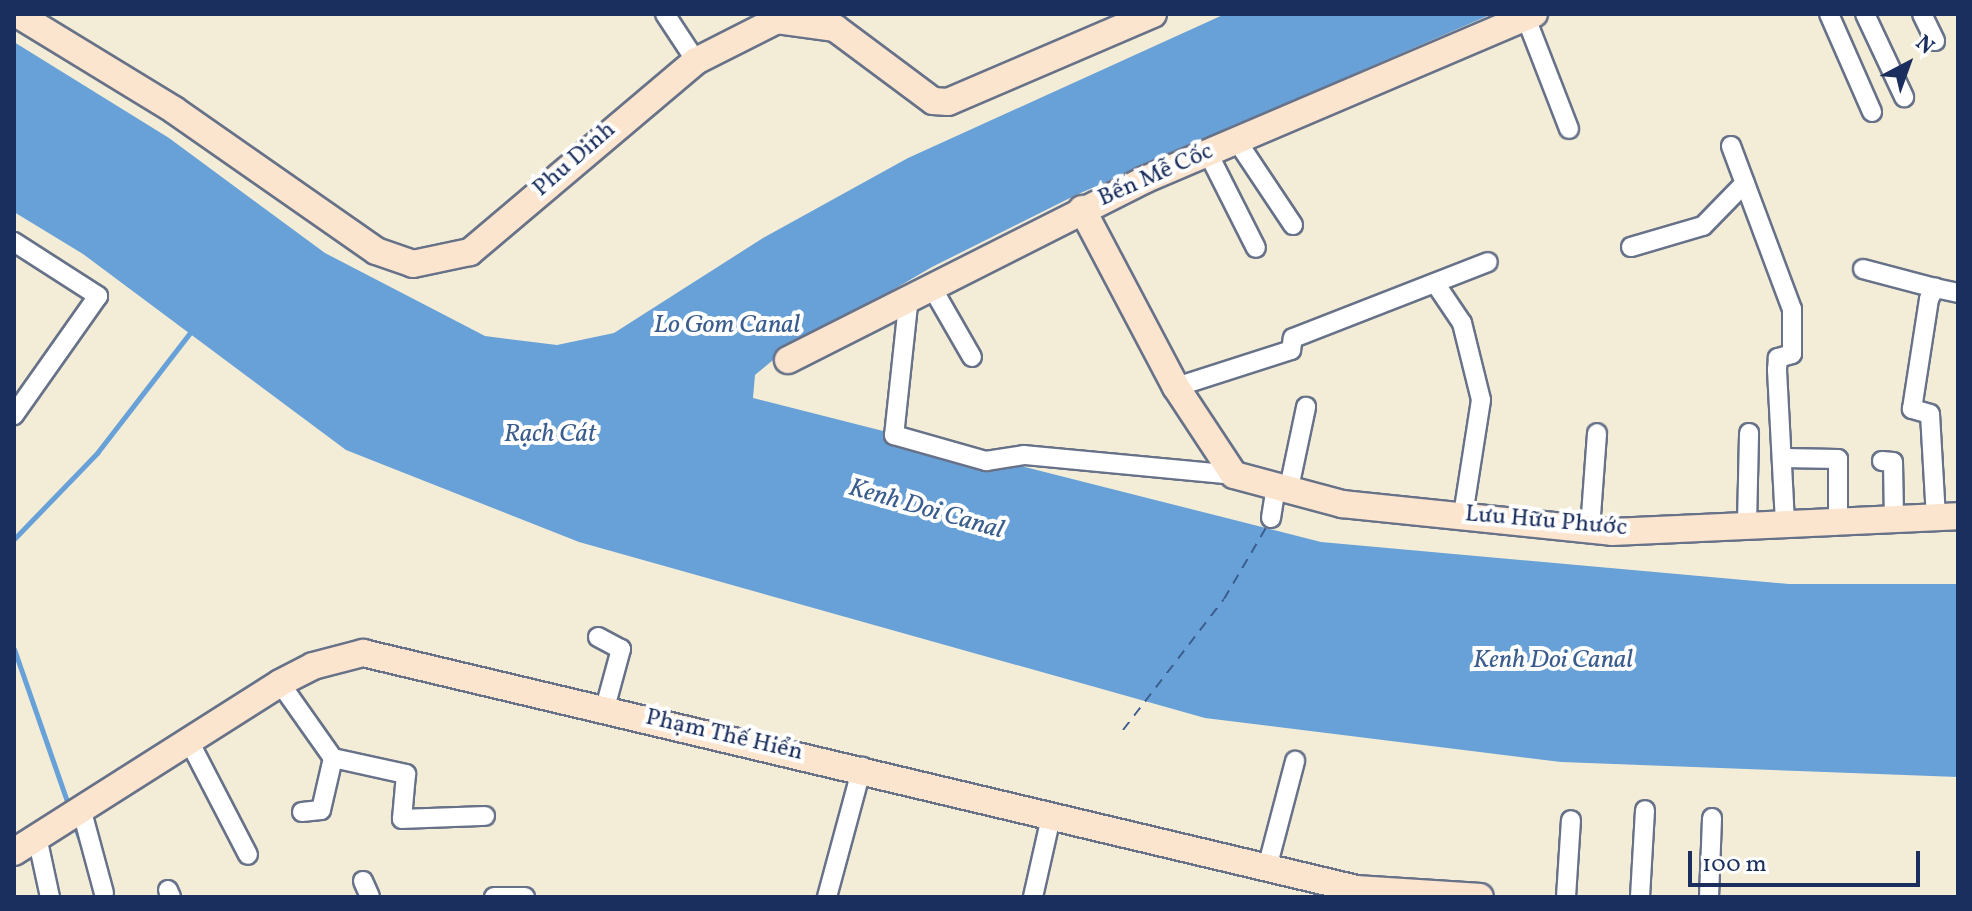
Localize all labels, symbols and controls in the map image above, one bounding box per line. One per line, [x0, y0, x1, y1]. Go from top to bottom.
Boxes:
north arrow [1868, 24, 1948, 104]
text: N [1908, 29, 1940, 62]
street label: Phu Dinh [528, 116, 622, 204]
street label: Bến Mễ Cốc [1094, 138, 1218, 214]
water label: Lo Gom Canal [654, 310, 800, 342]
water label: Rạch Cát [504, 419, 596, 451]
water label: Kenh Doi Canal [845, 473, 1007, 547]
street label: Lưu Hữu Phước [1464, 501, 1628, 543]
water label: Kenh Doi Canal [1473, 645, 1633, 677]
street label: Phạm Thế Hiển [642, 704, 806, 768]
scale bar [1692, 835, 1924, 885]
text: 100 m [1702, 848, 1767, 882]

